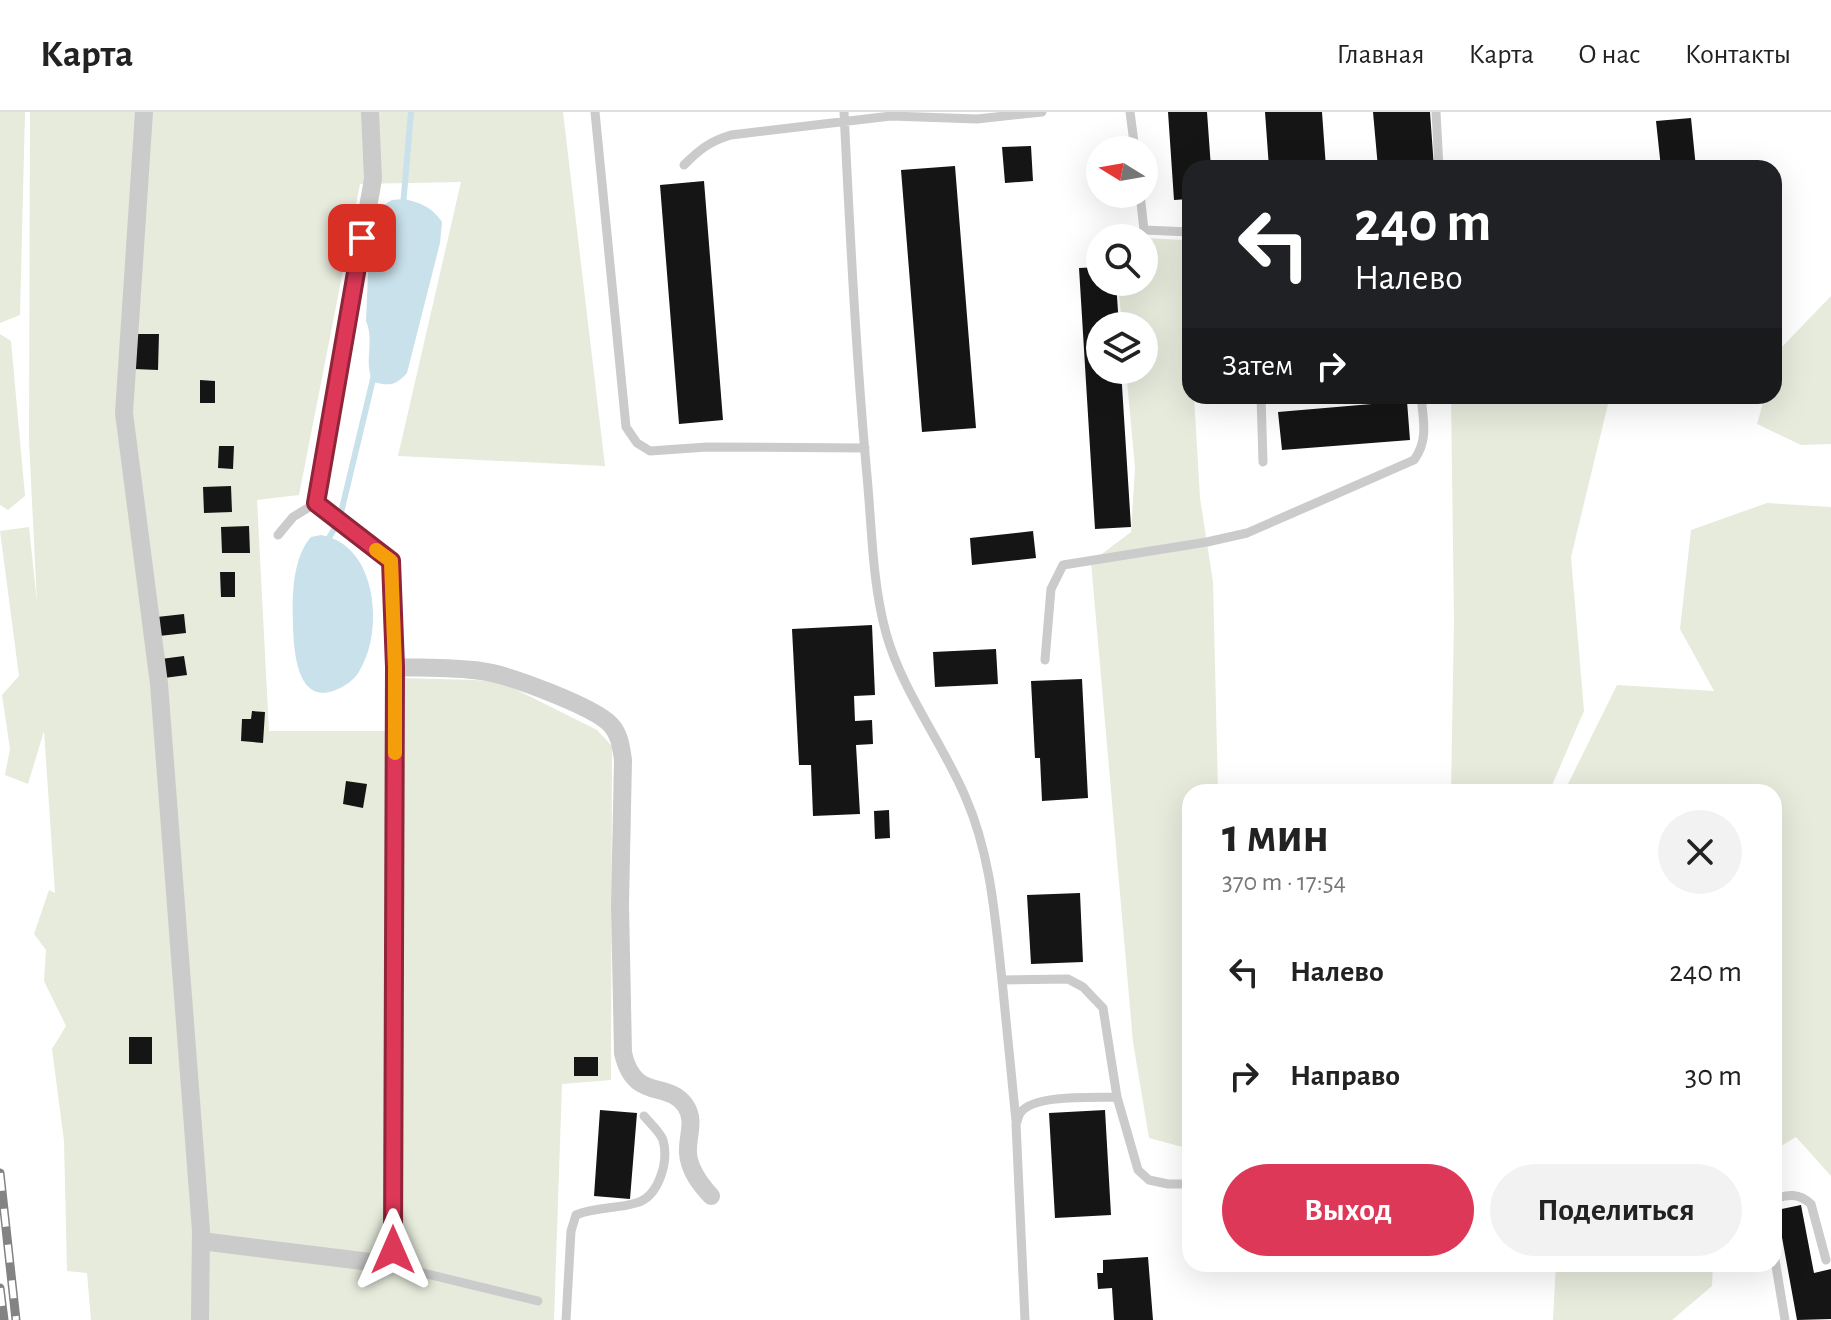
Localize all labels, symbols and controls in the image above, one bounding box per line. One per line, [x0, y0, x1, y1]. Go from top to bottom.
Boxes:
text: Карта [40, 36, 133, 74]
text: Главная [1336, 41, 1424, 69]
text: Карта [1468, 41, 1534, 69]
text: О нас [1578, 41, 1641, 69]
text: Контакты [1685, 41, 1791, 69]
north arrow [1086, 136, 1158, 208]
map controls [1086, 136, 1158, 384]
icon: left [1222, 192, 1326, 296]
text: 240 m [1354, 195, 1491, 251]
pin [328, 204, 396, 272]
icon: arrive [340, 216, 384, 260]
button: search [1086, 224, 1158, 296]
text: Налево [1354, 260, 1463, 296]
button: layers [1086, 312, 1158, 384]
icon: right [1309, 344, 1353, 388]
text: Затем [1222, 351, 1293, 381]
button: close [1658, 810, 1742, 894]
text: 1 мин [1222, 813, 1329, 861]
text: 370 m · 17:54 [1222, 869, 1346, 895]
icon: left [1222, 950, 1266, 994]
text: Налево [1290, 957, 1384, 987]
text: 240 m [1669, 957, 1742, 987]
icon: right [1222, 1054, 1266, 1098]
text: Направо [1290, 1061, 1400, 1091]
text: 30 m [1685, 1061, 1742, 1091]
button: Выход [1222, 1164, 1474, 1256]
button: Поделиться [1490, 1164, 1742, 1256]
position arrow [351, 1208, 435, 1292]

